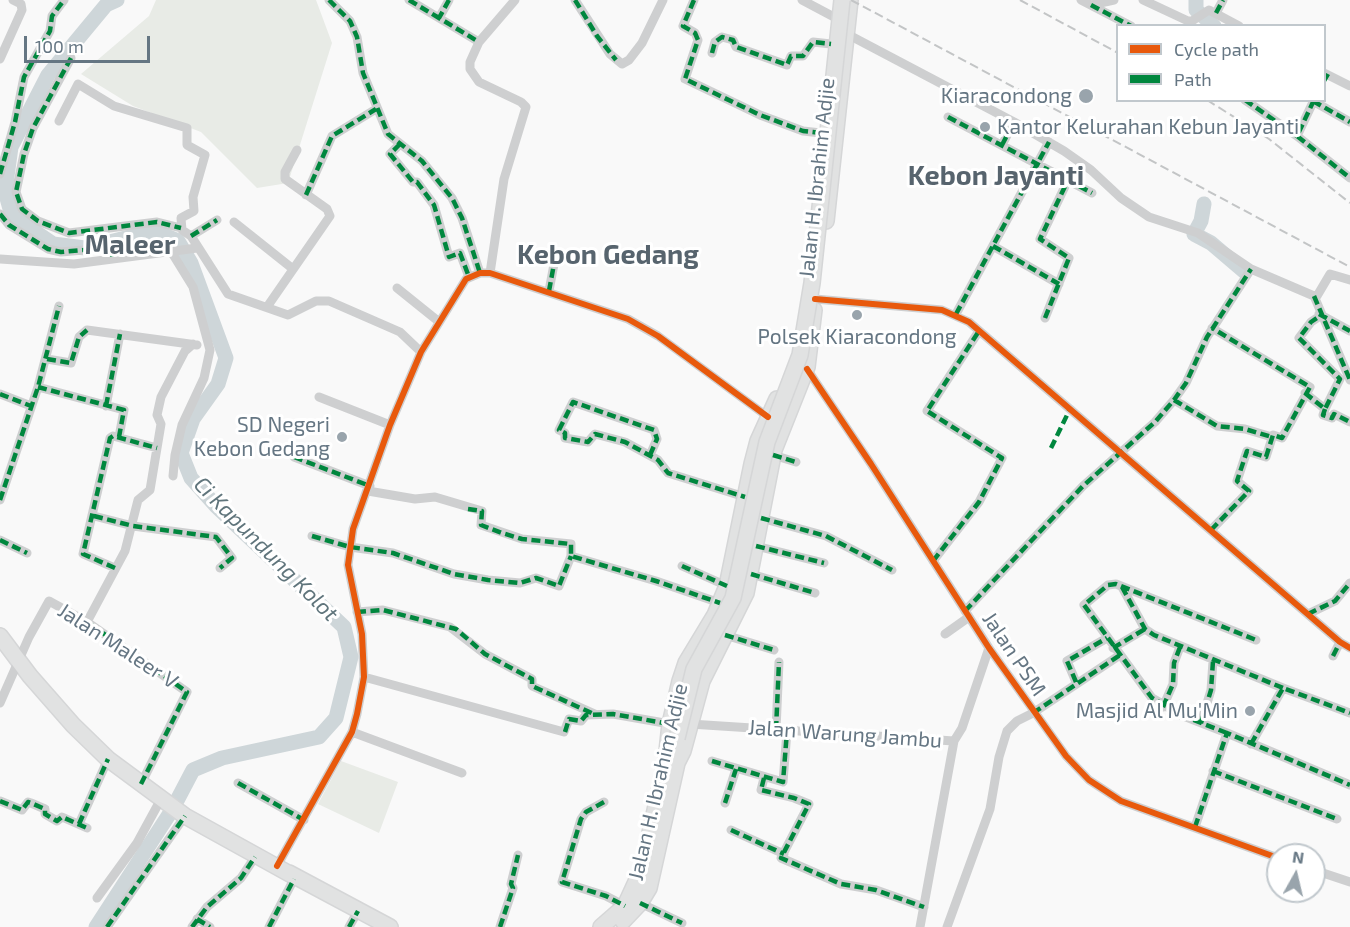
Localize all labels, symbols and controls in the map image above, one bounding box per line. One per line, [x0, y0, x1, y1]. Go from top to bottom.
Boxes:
scale bar [27, 24, 153, 62]
legend [1116, 24, 1326, 102]
text: 100 m [35, 35, 84, 57]
text: Cycle path [1174, 38, 1259, 60]
text: Path [1174, 68, 1212, 90]
street label: Jalan H. Ibrahim Adjie [794, 76, 840, 280]
place label: Kiaracondong [941, 83, 1072, 109]
marker: Kiaracondong [1077, 87, 1095, 105]
place label: Kantor Kelurahan Kebun Jayanti [997, 114, 1299, 140]
marker: Kantor Kelurahan Kebun Jayanti [978, 120, 992, 134]
district label: Kebon Jayanti [908, 160, 1084, 192]
district label: Maleer [85, 229, 175, 261]
district label: Kebon Gedang [517, 239, 699, 271]
marker: Polsek Kiaracondong [850, 308, 864, 322]
place label: Polsek Kiaracondong [758, 324, 956, 350]
place label: SD Negeri Kebon Gedang [194, 412, 330, 462]
marker: SD Negeri Kebon Gedang [335, 430, 349, 444]
water label: Ci Kapundung Kolot [188, 471, 344, 627]
street label: Jalan Maleer V [53, 598, 183, 694]
street label: Jalan PSM [977, 607, 1051, 701]
street label: Jalan H. Ibrahim Adjie [623, 681, 693, 883]
place label: Masjid Al Mu'Min [1076, 698, 1238, 724]
marker: Masjid Al Mu'Min [1243, 704, 1257, 718]
street label: Jalan Warung Jambu [747, 715, 943, 753]
north arrow [1266, 843, 1326, 903]
text: N [1291, 846, 1305, 867]

